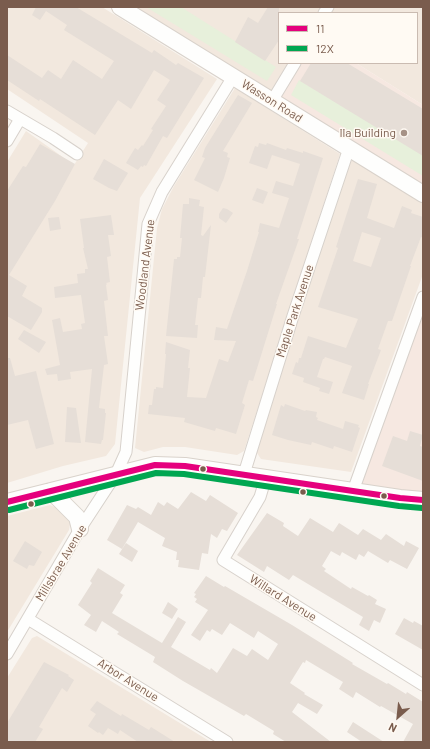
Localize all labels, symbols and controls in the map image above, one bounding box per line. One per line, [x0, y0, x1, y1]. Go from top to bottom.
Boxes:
legend [278, 12, 418, 64]
text: 11 [316, 21, 324, 35]
text: 12X [316, 41, 334, 55]
street label: Wasson Road [239, 77, 305, 125]
place label: Ila Building [339, 126, 396, 140]
marker: Ila Building [399, 128, 409, 138]
street label: Woodland Avenue [132, 218, 158, 312]
street label: Maple Park Avenue [273, 263, 317, 359]
unlabelled marker [198, 464, 208, 474]
unlabelled marker [298, 487, 308, 497]
unlabelled marker [379, 491, 389, 501]
unlabelled marker [26, 499, 36, 509]
street label: Millsbrae Avenue [32, 522, 90, 604]
street label: Willard Avenue [247, 572, 319, 624]
street label: Arbor Avenue [95, 655, 161, 705]
north arrow [378, 697, 418, 737]
text: N [386, 721, 399, 736]

